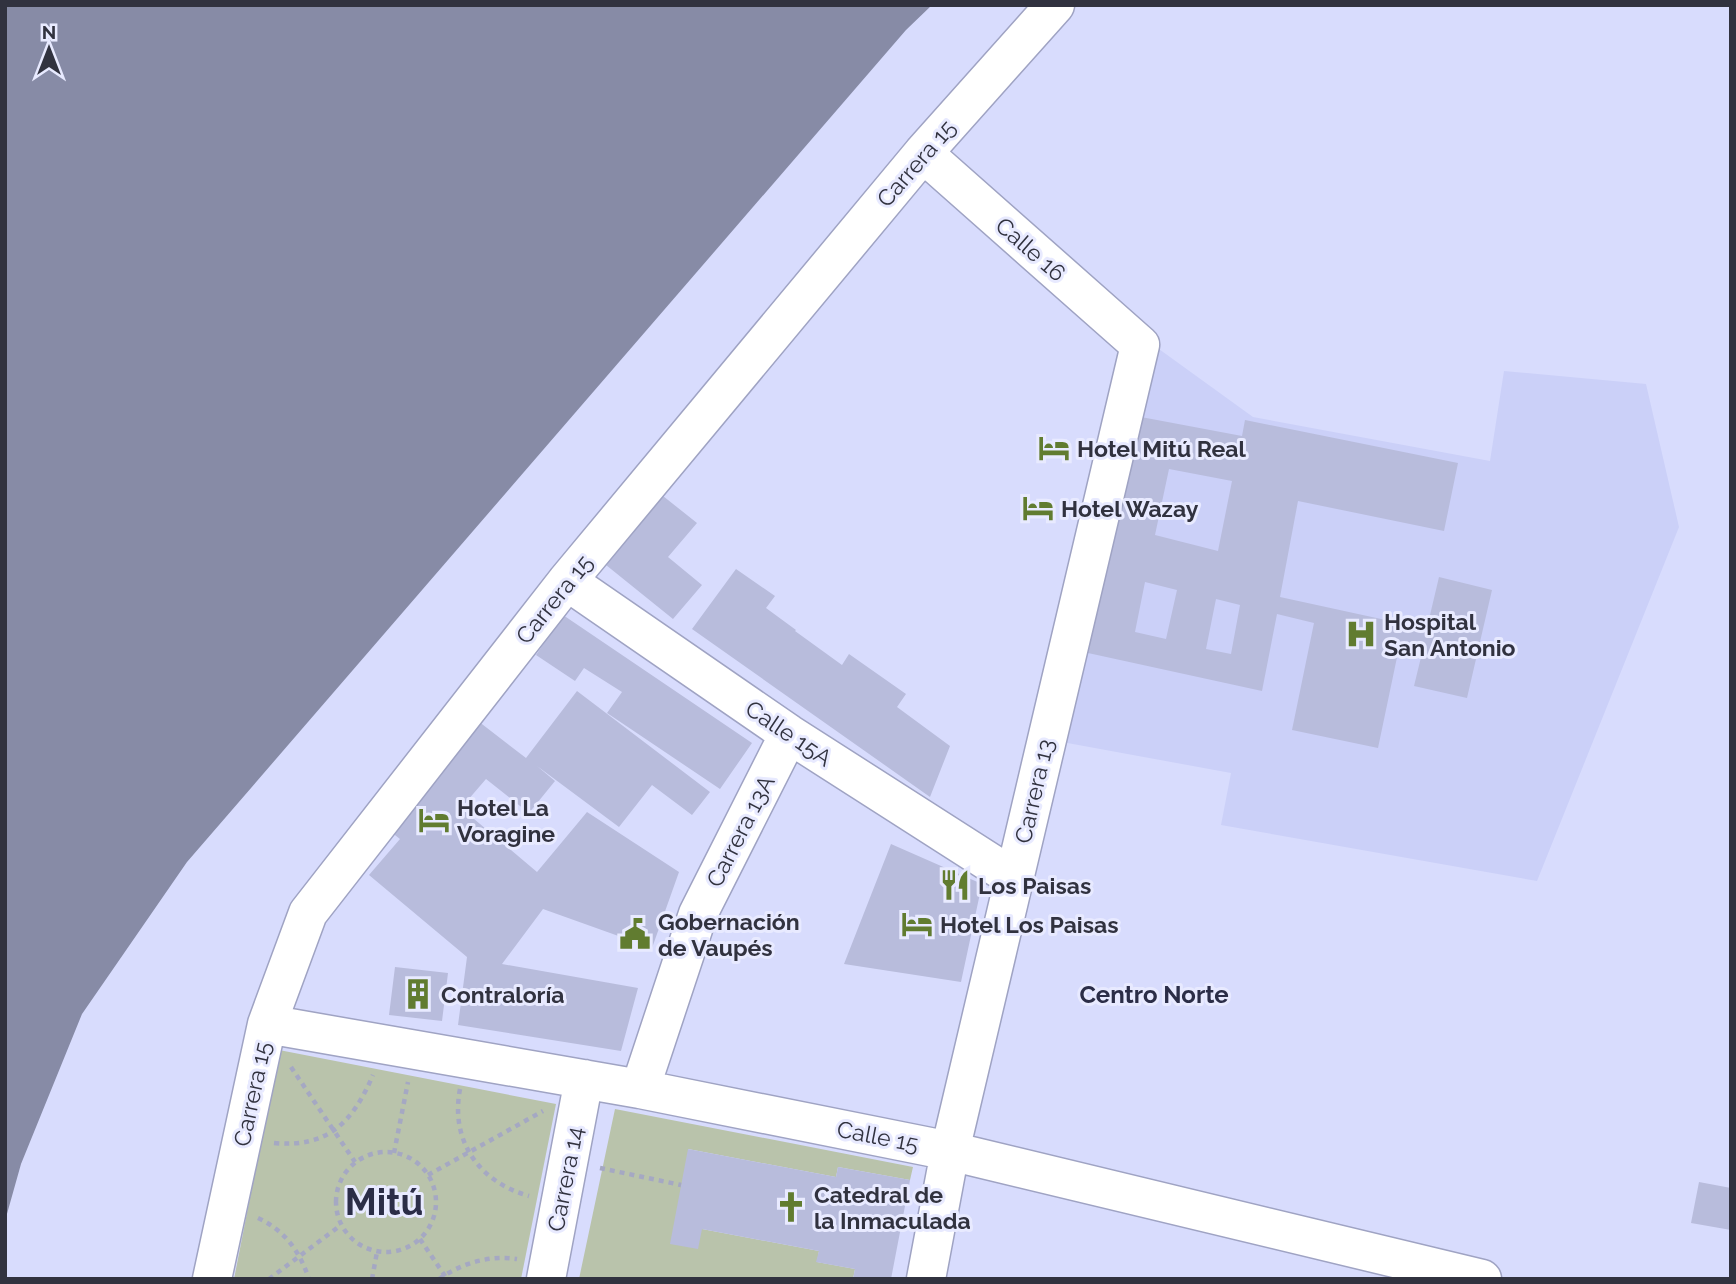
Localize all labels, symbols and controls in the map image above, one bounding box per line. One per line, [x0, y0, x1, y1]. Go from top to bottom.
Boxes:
north arrow [14, 14, 84, 84]
text: N [42, 21, 56, 43]
street label: Carrera 15 [871, 114, 961, 212]
street label: Calle 16 [990, 211, 1072, 287]
hotel icon: Hotel Mitú Real [1037, 431, 1071, 465]
place label: Hotel Mitú Real [1077, 435, 1247, 462]
hotel icon: Hotel Wazay [1021, 491, 1055, 525]
place label: Hotel Wazay [1061, 495, 1199, 522]
street label: Carrera 15 [510, 549, 598, 649]
place label: Hospital San Antonio [1384, 608, 1516, 661]
hospital icon: Hospital San Antonio [1344, 617, 1378, 651]
street label: Calle 15A [741, 694, 838, 772]
street label: Carrera 13 [1009, 736, 1059, 846]
street label: Carrera 13A [700, 770, 780, 891]
place label: Hotel La Voragine [457, 794, 555, 847]
hotel icon: Hotel La Voragine [417, 803, 451, 837]
restaurant icon: Los Paisas [938, 868, 972, 902]
place label: Los Paisas [978, 872, 1091, 899]
hotel icon: Hotel Los Paisas [900, 907, 934, 941]
place label: Gobernación de Vaupés [658, 908, 800, 961]
place label: Hotel Los Paisas [940, 911, 1119, 938]
public building icon: Gobernación de Vaupés [618, 917, 652, 951]
building icon: Contraloría [401, 977, 435, 1011]
district label: Centro Norte [1079, 980, 1229, 1009]
place label: Contraloría [441, 981, 565, 1008]
street label: Carrera 15 [228, 1039, 276, 1149]
street label: Calle 15 [835, 1115, 921, 1157]
street label: Carrera 14 [542, 1124, 588, 1234]
district label: Mitú [345, 1180, 423, 1224]
place label: Catedral de la Inmaculada [814, 1181, 971, 1234]
church icon: Catedral de la Inmaculada [774, 1190, 808, 1224]

